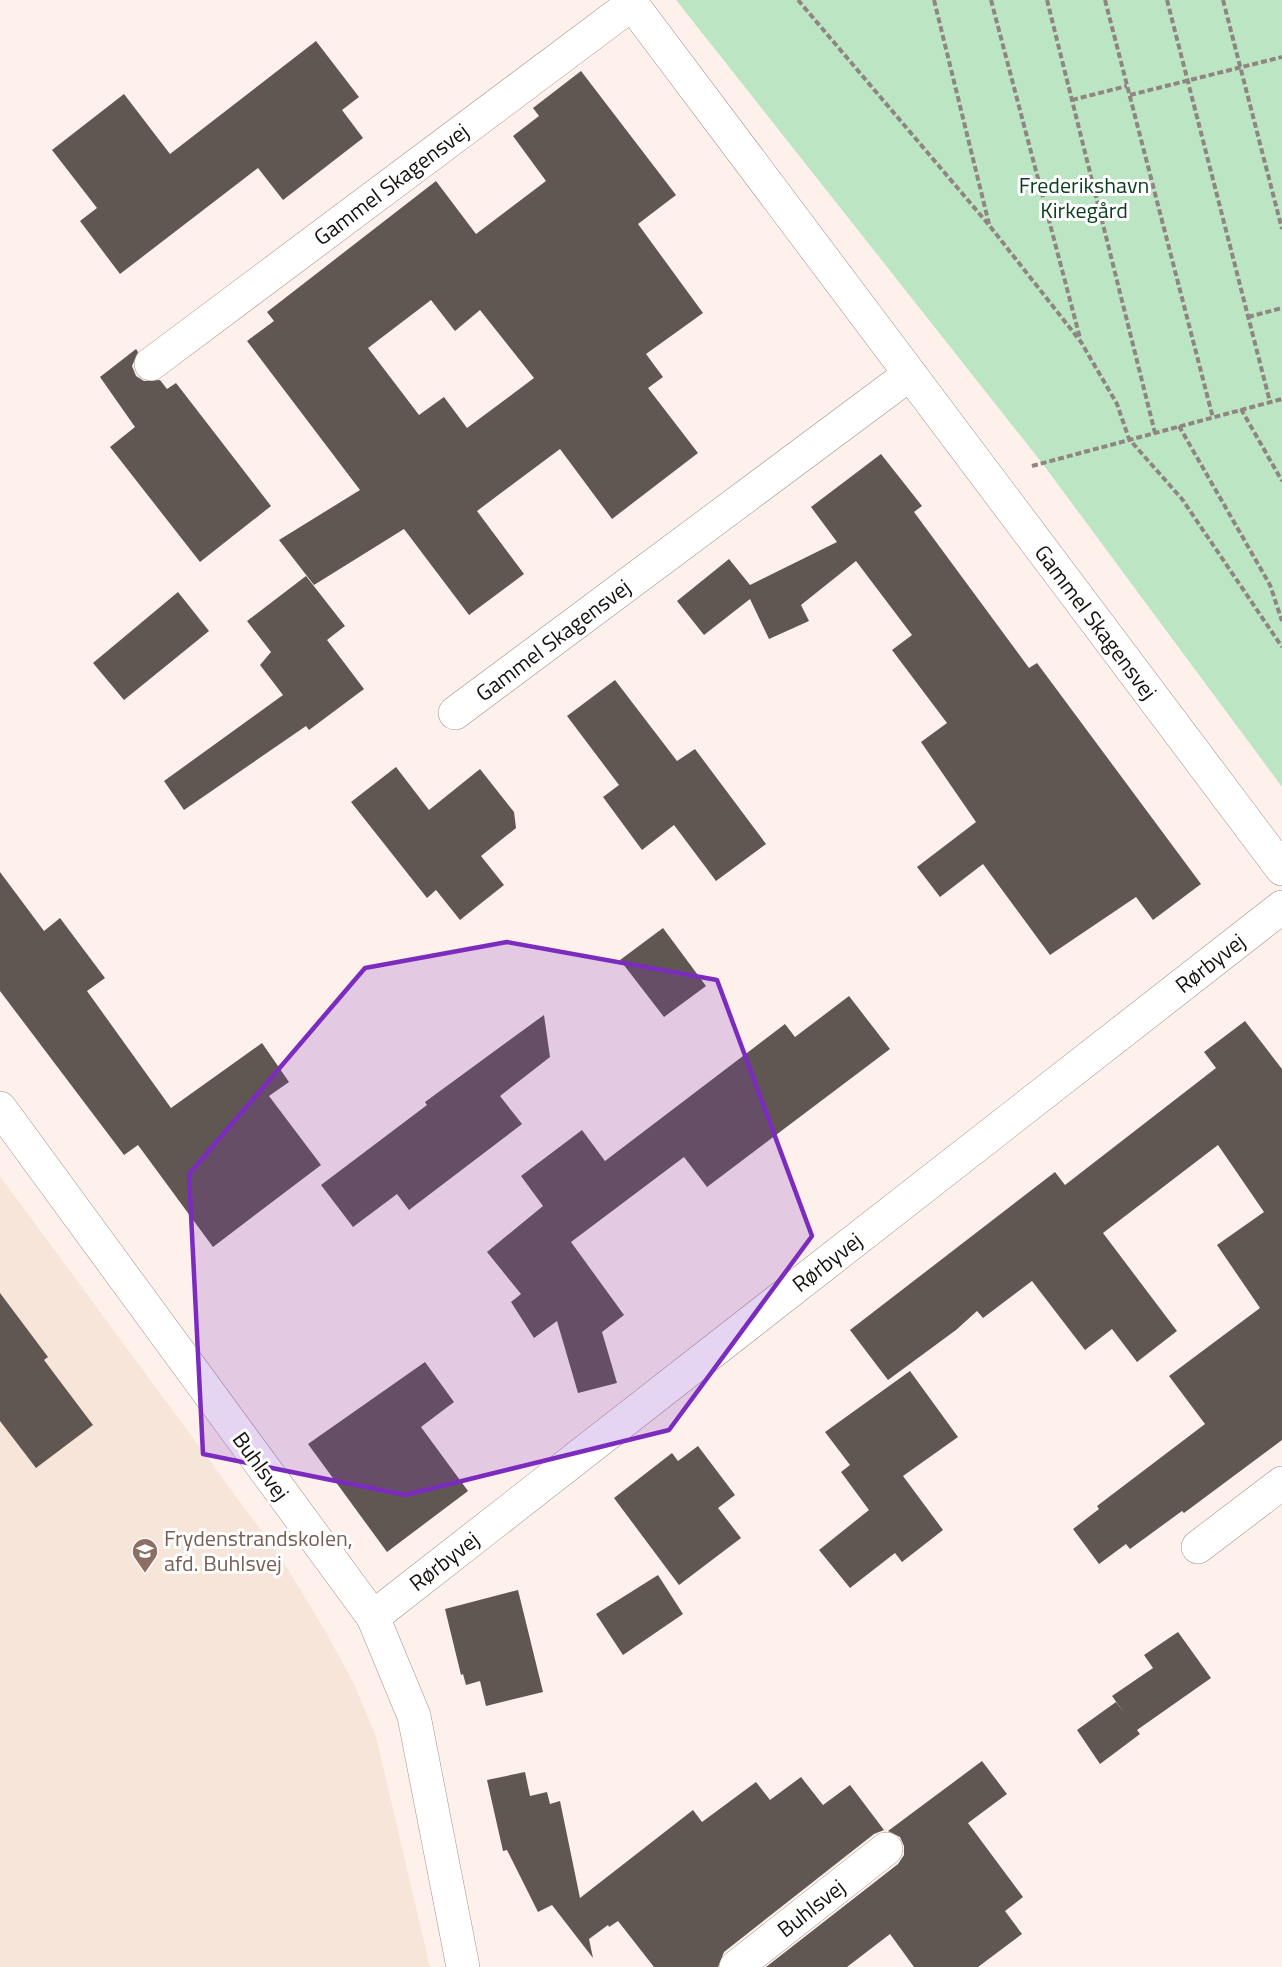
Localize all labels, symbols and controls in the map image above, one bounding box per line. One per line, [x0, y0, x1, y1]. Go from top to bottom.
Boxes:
street label: Gammel Skagensvej [306, 114, 476, 254]
park label: Frederikshavn Kirkegård [1019, 168, 1149, 227]
street label: Gammel Skagensvej [1026, 537, 1166, 707]
street label: Gammel Skagensvej [468, 570, 638, 710]
street label: Rørbyvej [1168, 925, 1252, 1001]
street label: Rørbyvej [785, 1224, 869, 1300]
street label: Buhlsvej [224, 1424, 298, 1508]
place label: Frydenstrandskolen, afd. Buhlsvej [164, 1521, 353, 1580]
street label: Rørbyvej [402, 1523, 486, 1599]
school or university icon: Frydenstrandskolen, afd. Buhlsvej [130, 1536, 160, 1574]
street label: Buhlsvej [770, 1870, 852, 1946]

